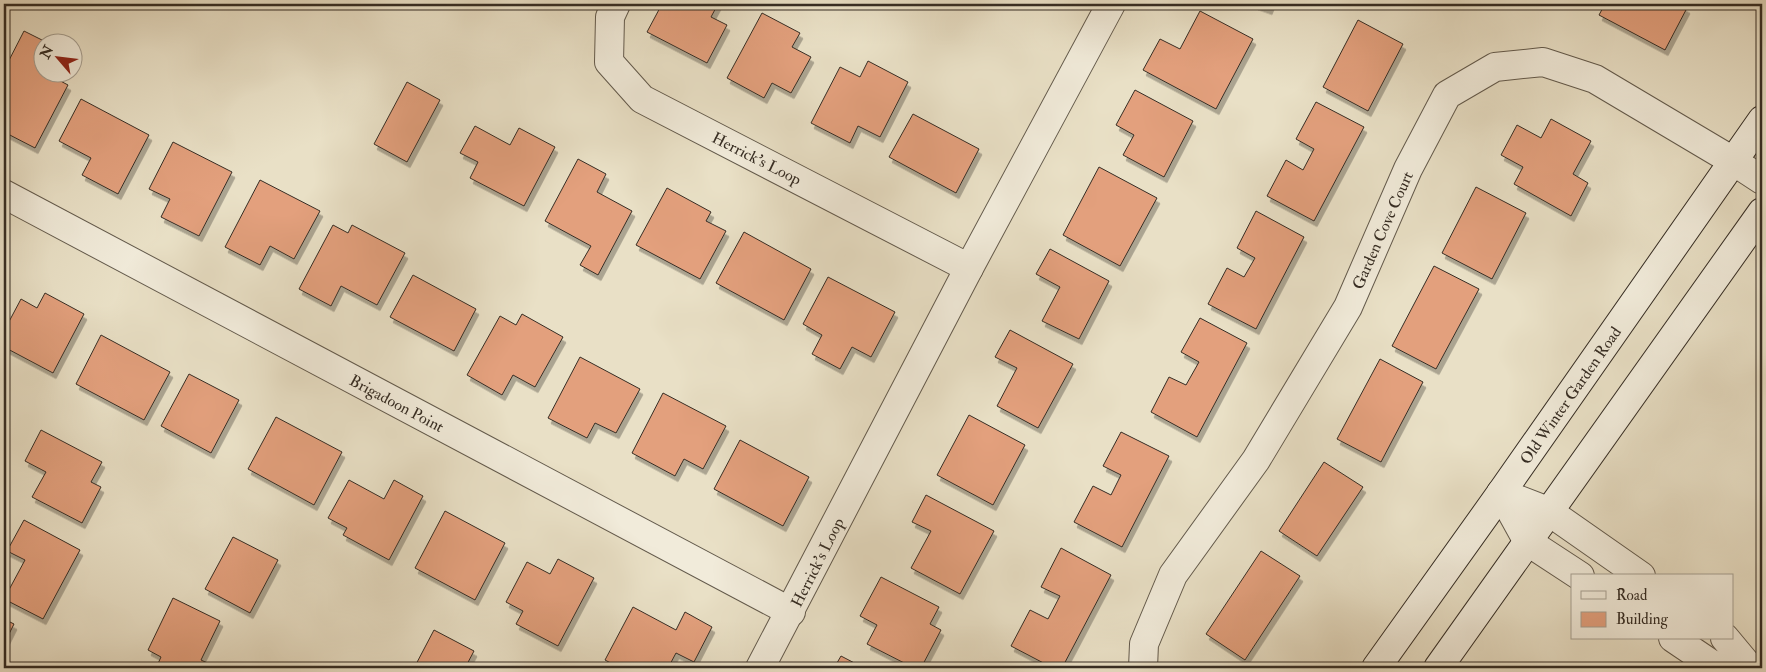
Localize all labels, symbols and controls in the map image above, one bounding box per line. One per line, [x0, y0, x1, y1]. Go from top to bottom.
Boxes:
north arrow [32, 32, 82, 82]
text: N [36, 42, 58, 63]
street label: Herrick's Loop [708, 128, 805, 191]
street label: Garden Cove Court [1348, 168, 1418, 292]
street label: Old Winter Garden Road [1516, 323, 1626, 468]
street label: Brigadoon Point [346, 371, 447, 437]
street label: Herrick's Loop [787, 514, 850, 611]
legend [1571, 574, 1734, 640]
text: Road [1616, 586, 1648, 605]
text: Building [1616, 610, 1668, 629]

